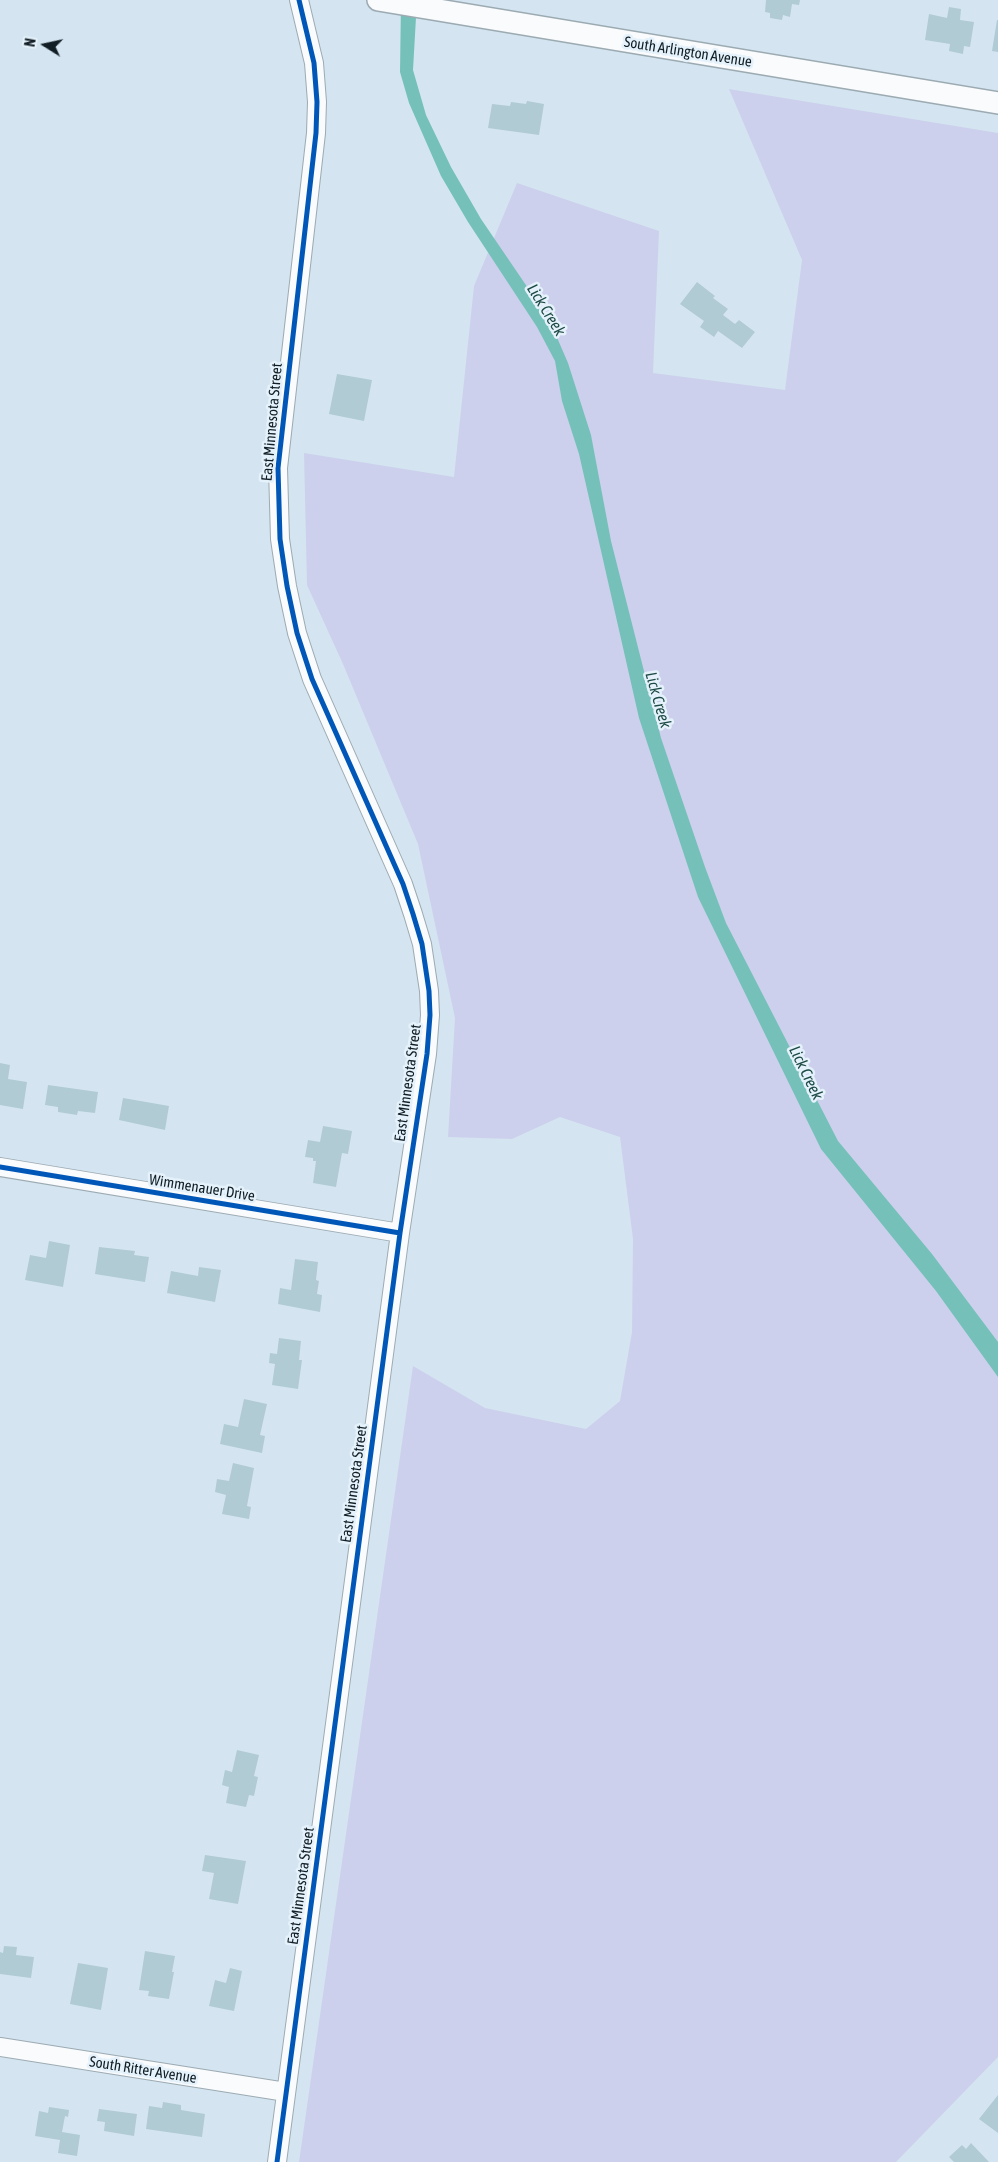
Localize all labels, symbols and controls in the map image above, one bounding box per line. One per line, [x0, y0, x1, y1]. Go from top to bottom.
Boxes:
north arrow [20, 20, 70, 70]
street label: South Arlington Avenue [623, 33, 753, 71]
text: N [22, 37, 39, 48]
water label: Lick Creek [523, 280, 569, 340]
street label: East Minnesota Street [258, 362, 286, 482]
water label: Lick Creek [641, 670, 675, 730]
street label: East Minnesota Street [391, 1023, 425, 1143]
water label: Lick Creek [785, 1043, 827, 1103]
street label: Wimmenauer Drive [148, 1171, 256, 1205]
street label: East Minnesota Street [337, 1424, 371, 1544]
street label: East Minnesota Street [284, 1826, 318, 1946]
street label: South Ritter Avenue [88, 2053, 198, 2087]

